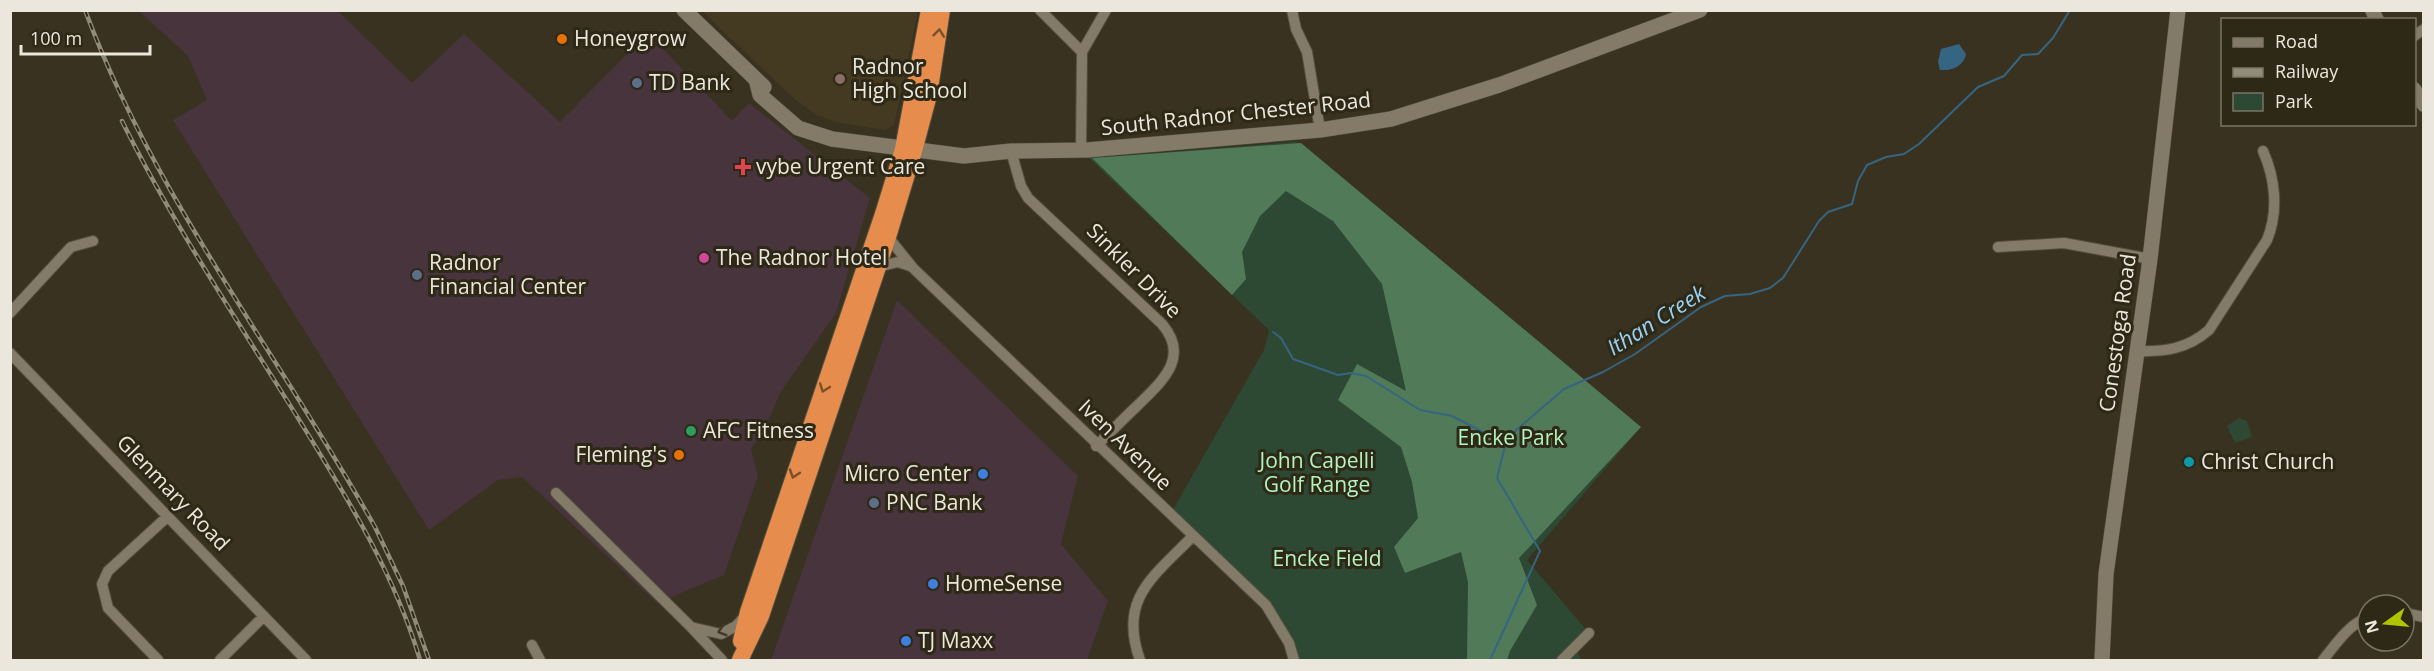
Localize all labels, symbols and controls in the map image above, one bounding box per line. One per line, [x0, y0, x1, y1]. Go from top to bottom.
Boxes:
scale bar [21, 18, 150, 56]
legend [2221, 18, 2416, 126]
place label: Honeygrow [574, 24, 687, 52]
text: 100 m [30, 26, 82, 50]
one-way arrow [932, 28, 944, 37]
text: Road [2275, 29, 2318, 53]
marker: Honeygrow [555, 32, 569, 46]
place label: Radnor High School [852, 52, 968, 104]
text: Railway [2275, 59, 2339, 83]
place label: TD Bank [649, 68, 730, 96]
marker: Radnor High School [833, 72, 847, 86]
marker: TD Bank [630, 76, 644, 90]
street label: South Radnor Chester Road [1100, 85, 1372, 141]
text: Park [2275, 89, 2313, 113]
place label: vybe Urgent Care [756, 152, 925, 180]
marker: vybe Urgent Care [734, 158, 752, 176]
street label: Sinkler Drive [1081, 217, 1188, 324]
place label: The Radnor Hotel [716, 243, 887, 271]
place label: Radnor Financial Center [429, 248, 587, 300]
marker: The Radnor Hotel [697, 251, 711, 265]
street label: Conestoga Road [2092, 252, 2142, 414]
marker: Radnor Financial Center [410, 268, 424, 282]
water label: Ithan Creek [1600, 276, 1712, 361]
one-way arrow [818, 382, 831, 393]
street label: Iven Avenue [1073, 393, 1178, 496]
place label: AFC Fitness [703, 416, 814, 444]
park label: Encke Park [1458, 423, 1564, 451]
marker: AFC Fitness [684, 424, 698, 438]
street label: Glenmary Road [111, 428, 236, 556]
place label: Fleming's [575, 440, 667, 468]
park label: John Capelli Golf Range [1258, 446, 1374, 498]
place label: Christ Church [2201, 447, 2334, 475]
marker: Fleming's [672, 448, 686, 462]
marker: Christ Church [2182, 455, 2196, 469]
place label: Micro Center [844, 459, 971, 487]
marker: Micro Center [976, 467, 990, 481]
one-way arrow [788, 468, 801, 479]
place label: PNC Bank [886, 488, 982, 516]
marker: PNC Bank [867, 496, 881, 510]
park label: Encke Field [1273, 544, 1381, 572]
place label: HomeSense [945, 569, 1062, 597]
marker: HomeSense [926, 577, 940, 591]
north arrow [2356, 593, 2416, 653]
text: N [2359, 618, 2384, 636]
one-way arrow [718, 624, 728, 637]
place label: TJ Maxx [918, 626, 993, 654]
marker: TJ Maxx [899, 634, 913, 648]

